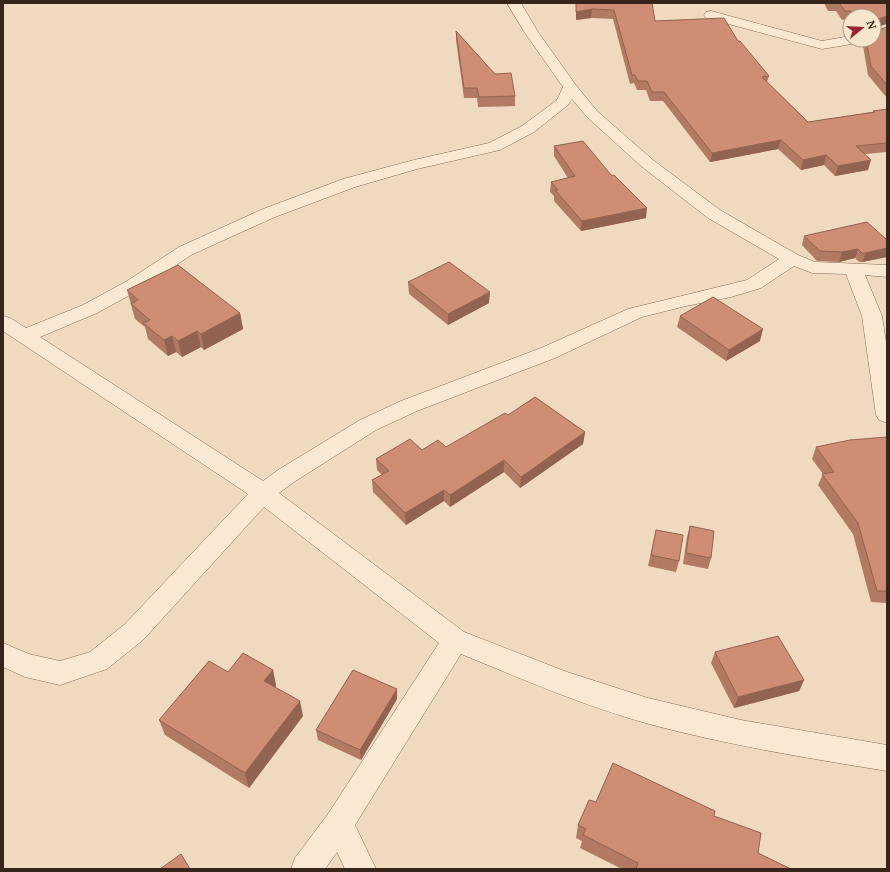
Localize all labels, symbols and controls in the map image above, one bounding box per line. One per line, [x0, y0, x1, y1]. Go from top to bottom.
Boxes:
north arrow [842, 8, 882, 48]
text: N [864, 18, 881, 32]

